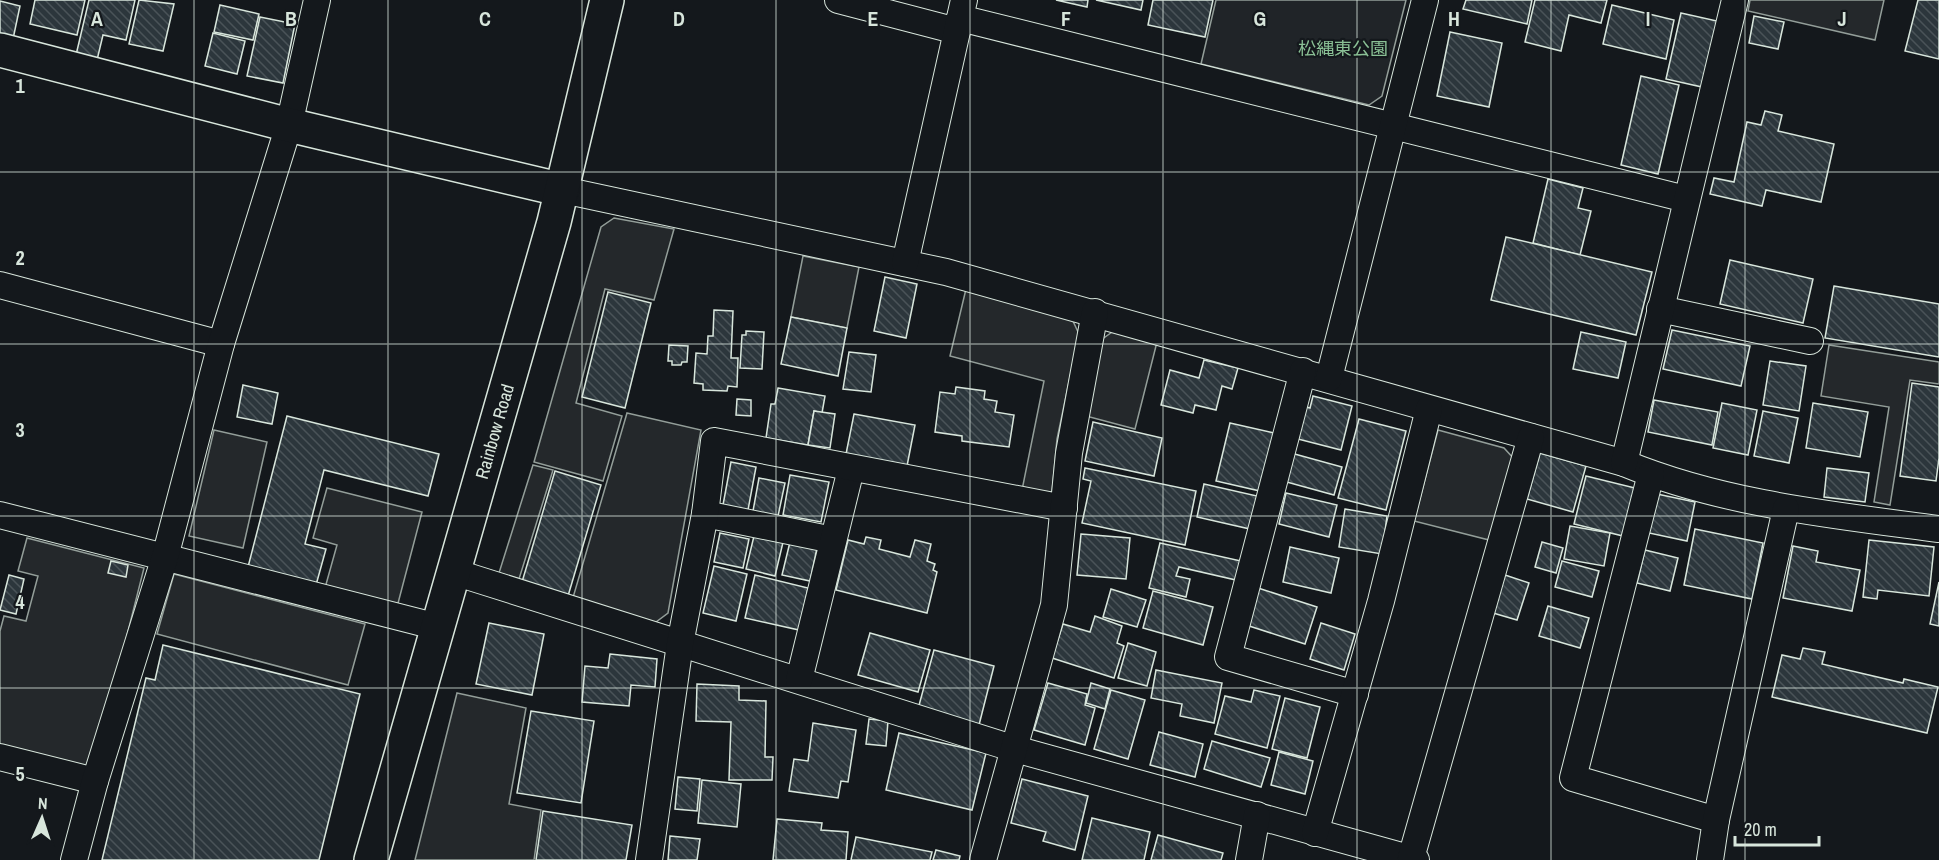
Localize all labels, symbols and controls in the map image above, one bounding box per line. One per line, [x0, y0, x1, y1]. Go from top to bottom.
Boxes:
text: A [91, 5, 103, 32]
text: B [285, 5, 297, 32]
text: C [479, 5, 491, 32]
text: D [673, 5, 685, 32]
text: E [868, 5, 879, 32]
text: F [1061, 5, 1071, 32]
text: G [1254, 5, 1266, 32]
text: H [1448, 5, 1460, 32]
text: I [1646, 5, 1650, 32]
text: J [1837, 5, 1847, 32]
park label: 松縄東公園 [1298, 36, 1388, 61]
text: 1 [15, 72, 25, 99]
text: 2 [15, 244, 25, 271]
street label: Rainbow Road [468, 381, 519, 482]
text: 3 [15, 416, 25, 443]
text: 4 [15, 588, 25, 615]
text: 5 [15, 760, 25, 787]
north arrow [12, 788, 72, 848]
text: N [37, 792, 48, 814]
scale bar [1735, 809, 1819, 847]
text: 20 m [1744, 817, 1777, 842]

